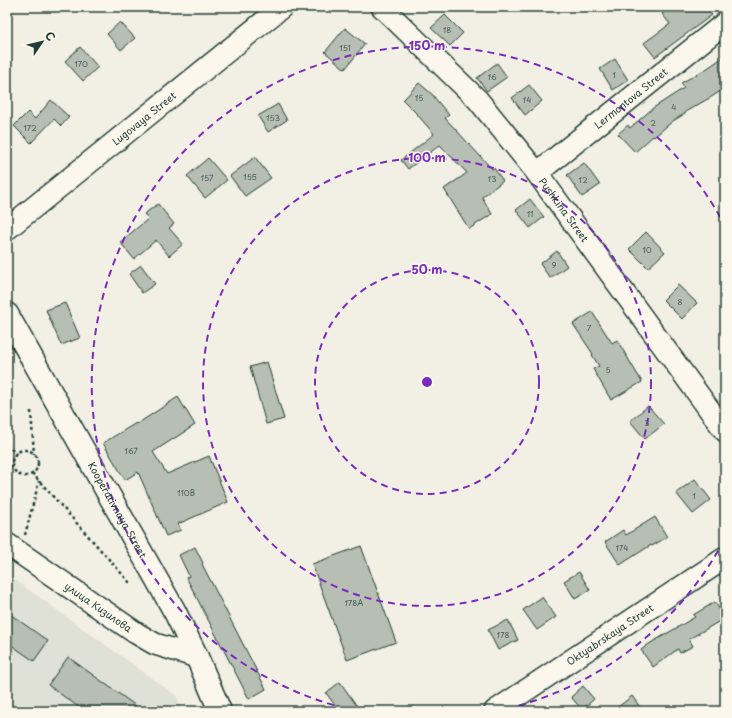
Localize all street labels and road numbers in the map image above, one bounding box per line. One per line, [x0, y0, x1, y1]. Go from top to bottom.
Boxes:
street label: Lermontova Street [591, 64, 670, 132]
street label: Lugovaya Street [109, 88, 179, 148]
street label: Pushkina Street [536, 174, 593, 245]
street label: Kooperativnaya Street [85, 459, 151, 561]
street label: улица Кизилова [62, 578, 136, 636]
street label: Oktyabrskaya Street [563, 600, 656, 669]

